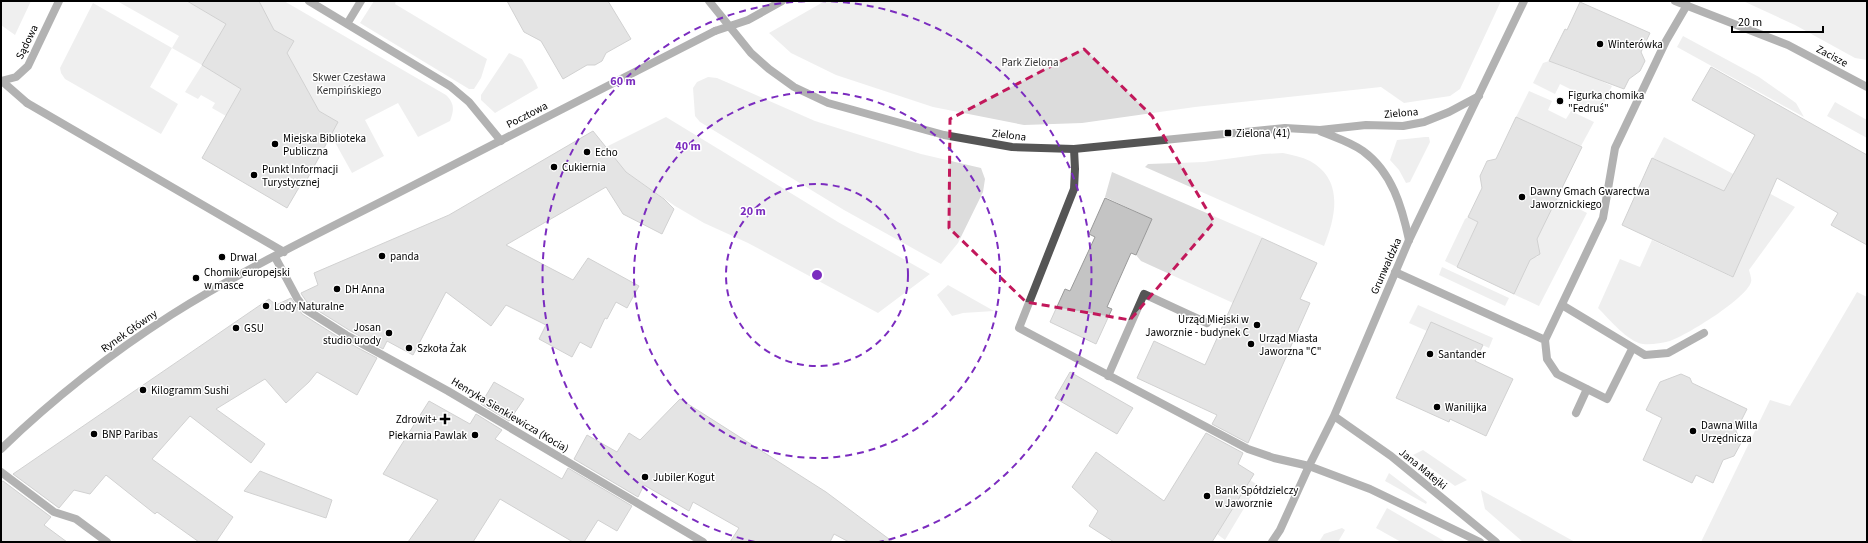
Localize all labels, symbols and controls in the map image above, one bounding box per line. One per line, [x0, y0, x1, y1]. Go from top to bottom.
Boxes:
scale bar [1732, 8, 1823, 34]
text: 20 m [1738, 14, 1762, 31]
street label: Sądowa [12, 22, 42, 62]
place label: Winterówka [1608, 37, 1663, 52]
marker: Winterówka [1595, 39, 1605, 49]
street label: Zacisze [1814, 41, 1851, 71]
park label: Park Zielona [1001, 55, 1059, 70]
park label: Skwer Czesława Kempińskiego [312, 70, 386, 98]
text: 60 m [610, 73, 636, 90]
place label: Figurka chomika "Fedruś" [1568, 88, 1644, 116]
marker: Figurka chomika "Fedruś" [1555, 96, 1565, 106]
street label: Pocztowa [504, 98, 550, 132]
street label: Zielona [1383, 104, 1419, 122]
street label: Zielona [991, 125, 1027, 145]
place label: Zielona (41) [1236, 126, 1290, 141]
marker: Zielona (41) [1223, 128, 1233, 138]
place label: Miejska Biblioteka Publiczna [283, 131, 366, 159]
text: 40 m [675, 138, 701, 155]
marker: Miejska Biblioteka Publiczna [270, 139, 280, 149]
place label: Echo [595, 145, 618, 160]
marker: Echo [582, 147, 592, 157]
place label: Cukiernia [562, 160, 606, 175]
place label: Punkt Informacji Turystycznej [262, 162, 338, 190]
marker: Cukiernia [549, 162, 559, 172]
marker: Punkt Informacji Turystycznej [249, 170, 259, 180]
place label: Dawny Gmach Gwarectwa Jaworznickiego [1530, 184, 1649, 212]
marker: Dawny Gmach Gwarectwa Jaworznickiego [1517, 192, 1527, 202]
text: 20 m [740, 203, 766, 220]
street label: Grunwaldzka [1367, 235, 1405, 297]
place label: panda [390, 249, 419, 264]
place label: Drwal [230, 250, 257, 265]
marker: panda [377, 251, 387, 261]
marker: Drwal [217, 252, 227, 262]
place label: Chomik europejski w masce [204, 265, 290, 293]
centre of rings [810, 268, 824, 282]
marker: Chomik europejski w masce [191, 273, 201, 283]
place label: DH Anna [345, 282, 385, 297]
marker: DH Anna [332, 284, 342, 294]
place label: Lody Naturalne [274, 299, 345, 314]
marker: Lody Naturalne [261, 301, 271, 311]
street label: Rynek Główny [98, 306, 160, 356]
place label: Urząd Miejski w Jaworznie - budynek C [1145, 312, 1249, 340]
place label: Josan studio urody [323, 320, 381, 348]
marker: Urząd Miejski w Jaworznie - budynek C [1252, 320, 1262, 330]
place label: GSU [244, 321, 264, 336]
marker: GSU [231, 323, 241, 333]
marker: Josan studio urody [384, 328, 394, 338]
place label: Urząd Miasta Jaworzna "C" [1259, 331, 1322, 359]
marker: Urząd Miasta Jaworzna "C" [1246, 339, 1256, 349]
place label: Szkoła Żak [417, 341, 467, 356]
marker: Szkoła Żak [404, 343, 414, 353]
place label: Santander [1438, 347, 1486, 362]
marker: Santander [1425, 349, 1435, 359]
street label: Henryka Sienkiewicza (Kocia) [448, 374, 572, 456]
place label: Kilogramm Sushi [151, 383, 229, 398]
marker: Kilogramm Sushi [138, 385, 148, 395]
place label: Wanilijka [1445, 400, 1487, 415]
marker: Wanilijka [1432, 402, 1442, 412]
place label: Zdrowit+ [396, 412, 438, 427]
marker: Zdrowit+ [440, 414, 450, 424]
place label: Dawna Willa Urzędnicza [1701, 418, 1758, 446]
marker: Dawna Willa Urzędnicza [1688, 426, 1698, 436]
place label: BNP Paribas [102, 427, 158, 442]
place label: Piekarnia Pawlak [388, 428, 468, 443]
marker: BNP Paribas [89, 429, 99, 439]
marker: Piekarnia Pawlak [470, 430, 480, 440]
street label: Jana Matejki [1396, 445, 1450, 493]
place label: Jubiler Kogut [653, 470, 715, 485]
marker: Jubiler Kogut [640, 472, 650, 482]
place label: Bank Spółdzielczy w Jaworznie [1215, 483, 1298, 511]
marker: Bank Spółdzielczy w Jaworznie [1202, 491, 1212, 501]

